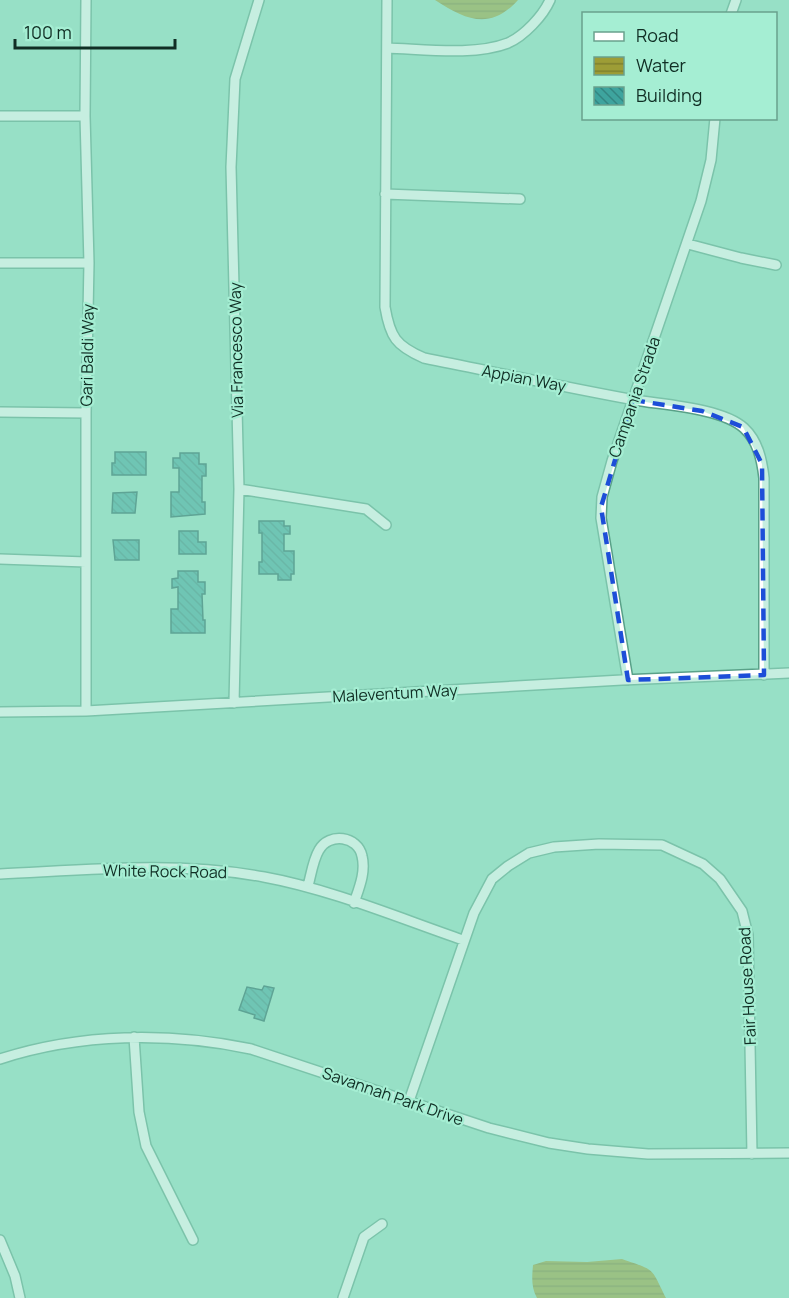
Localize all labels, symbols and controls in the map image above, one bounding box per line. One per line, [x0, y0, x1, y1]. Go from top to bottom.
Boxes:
scale bar [15, 12, 176, 50]
legend [582, 12, 777, 120]
text: 100 m [24, 20, 72, 44]
text: Road [636, 23, 679, 47]
text: Water [636, 53, 686, 77]
text: Building [636, 83, 702, 107]
street label: Via Francesco Way [224, 281, 248, 418]
street label: Gari Baldi Way [75, 303, 99, 407]
street label: Campania Strada [603, 334, 665, 460]
street label: Appian Way [480, 359, 569, 397]
street label: Maleventum Way [332, 679, 459, 707]
street label: White Rock Road [103, 859, 227, 883]
street label: Fair House Road [733, 926, 761, 1046]
street label: Savannah Park Drive [319, 1061, 467, 1131]

